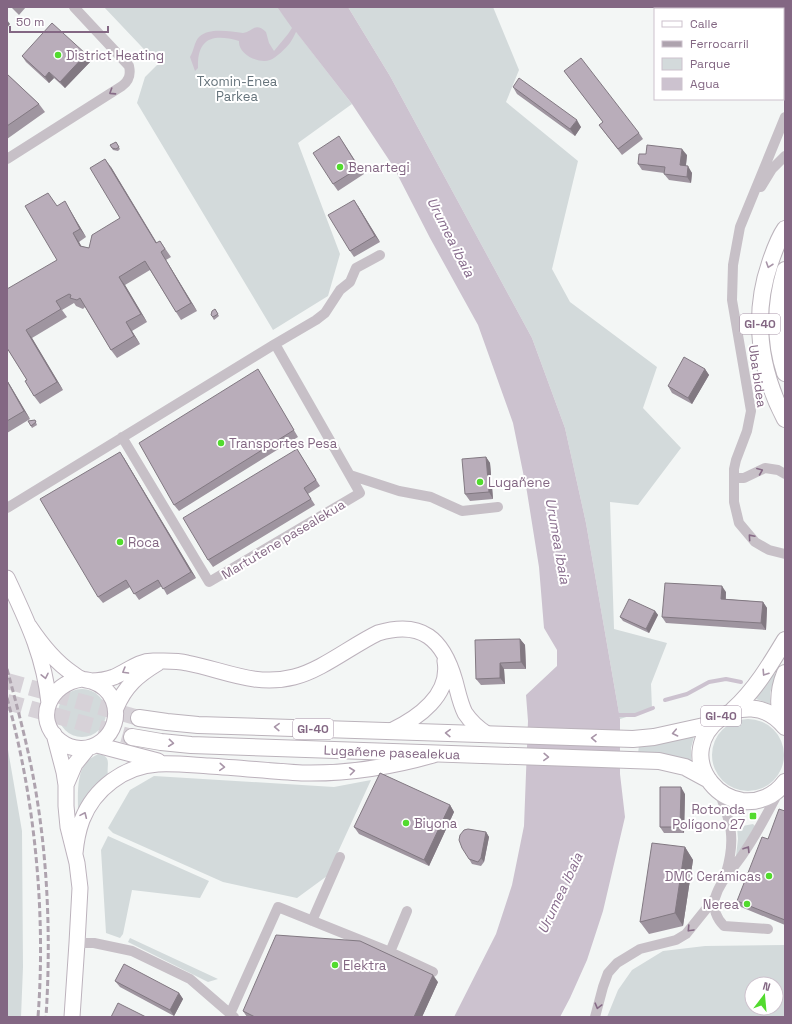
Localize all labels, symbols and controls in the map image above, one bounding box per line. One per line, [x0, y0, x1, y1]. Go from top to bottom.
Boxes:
scale bar [10, 8, 108, 34]
legend [654, 8, 784, 100]
text: 50 m [16, 14, 44, 30]
text: Calle [690, 16, 718, 32]
text: Ferrocarril [690, 36, 749, 52]
place label: District Heating [66, 47, 164, 64]
marker: District Heating [53, 50, 63, 60]
text: Parque [690, 56, 730, 72]
park label: Txomin-Enea Parkea [197, 73, 278, 105]
text: Agua [690, 76, 720, 92]
one-way arrow [109, 87, 116, 95]
place label: Benartegi [348, 159, 410, 176]
marker: Benartegi [335, 162, 345, 172]
water label: Urumea ibaia [423, 194, 479, 281]
one-way arrow [766, 261, 774, 268]
road number: GI-40 [740, 314, 780, 334]
street label: Uba bidea [745, 344, 770, 409]
place label: Transportes Pesa [229, 435, 338, 452]
marker: Transportes Pesa [216, 438, 226, 448]
one-way arrow [756, 467, 763, 475]
place label: Lugañene [488, 474, 550, 491]
marker: Lugañene [475, 477, 485, 487]
street label: Martutene pasealekua [218, 496, 349, 583]
water label: Urumea ibaia [542, 497, 575, 586]
place label: Roca [128, 534, 160, 551]
one-way arrow [749, 535, 756, 542]
marker: Roca [115, 537, 125, 547]
one-way arrow [122, 666, 129, 673]
one-way arrow [762, 669, 769, 676]
one-way arrow [40, 673, 48, 680]
road number: GI-40 [701, 706, 741, 726]
road number: GI-40 [293, 719, 333, 739]
one-way arrow [274, 723, 280, 732]
one-way arrow [445, 729, 451, 737]
one-way arrow [672, 729, 678, 737]
one-way arrow [591, 734, 597, 742]
one-way arrow [168, 738, 174, 747]
street label: Lugañene pasealekua [323, 742, 461, 763]
one-way arrow [543, 753, 549, 761]
one-way arrow [219, 763, 225, 772]
one-way arrow [349, 767, 355, 776]
place label: Rotonda Polígono 27 [672, 801, 746, 833]
marker: Rotonda Polígono 27 [748, 811, 758, 821]
one-way arrow [79, 812, 87, 819]
place label: Biyona [414, 815, 458, 832]
marker: Biyona [401, 818, 411, 828]
one-way arrow [742, 846, 749, 853]
water label: Urumea ibaia [533, 849, 587, 936]
place label: DMC Cerámicas [665, 868, 761, 885]
marker: DMC Cerámicas [764, 871, 774, 881]
place label: Nerea [703, 896, 740, 913]
marker: Nerea [742, 899, 752, 909]
one-way arrow [688, 924, 695, 932]
place label: Elektra [343, 957, 387, 974]
marker: Elektra [330, 960, 340, 970]
north arrow [744, 976, 784, 1016]
text: N [761, 979, 772, 994]
one-way arrow [594, 1002, 603, 1009]

